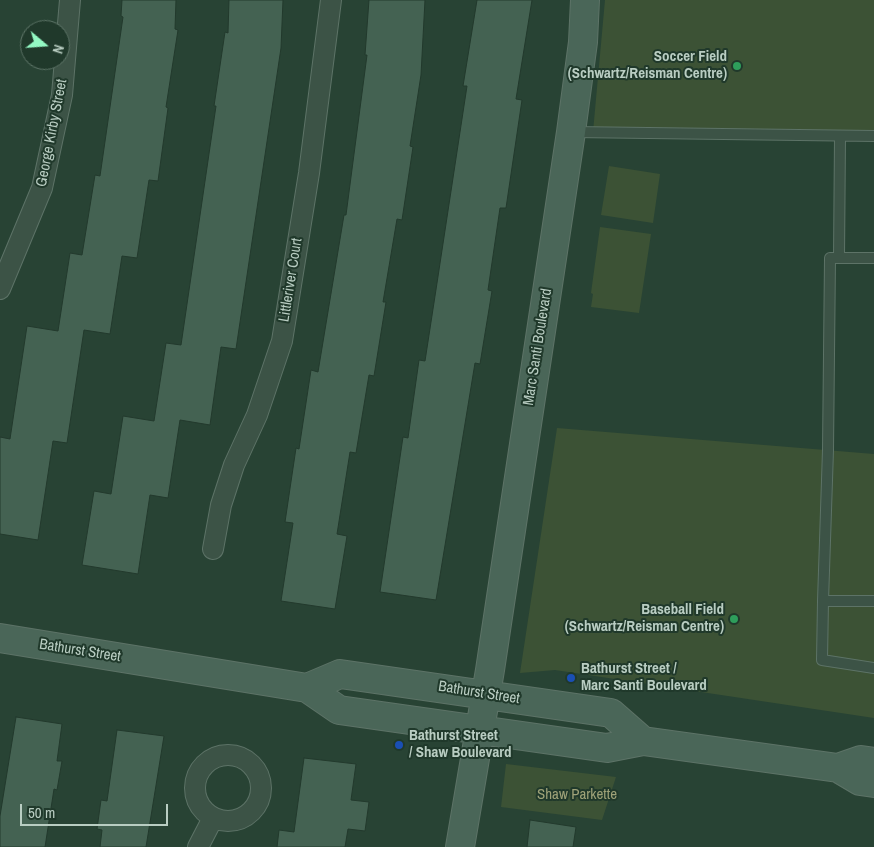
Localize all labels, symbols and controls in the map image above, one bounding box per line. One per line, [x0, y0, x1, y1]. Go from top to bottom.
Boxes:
north arrow [20, 20, 70, 70]
text: N [48, 43, 68, 56]
place label: Soccer Field (Schwartz/Reisman Centre) [568, 48, 727, 83]
marker: Soccer Field (Schwartz/Reisman Centre) [731, 60, 743, 72]
street label: George Kirby Street [33, 78, 71, 188]
street label: Littleriver Court [275, 237, 307, 323]
street label: Marc Santi Boulevard [520, 287, 556, 407]
place label: Baseball Field (Schwartz/Reisman Centre) [565, 601, 724, 636]
marker: Baseball Field (Schwartz/Reisman Centre) [728, 613, 740, 625]
street label: Bathurst Street [38, 636, 122, 666]
place label: Bathurst Street / Marc Santi Boulevard [581, 660, 707, 695]
marker: Bathurst Street / Marc Santi Boulevard [565, 672, 577, 684]
street label: Bathurst Street [437, 678, 521, 708]
place label: Bathurst Street / Shaw Boulevard [409, 727, 512, 762]
marker: Bathurst Street / Shaw Boulevard [393, 739, 405, 751]
park label: Shaw Parkette [537, 786, 617, 804]
scale bar [22, 794, 170, 826]
text: 50 m [28, 802, 55, 823]

